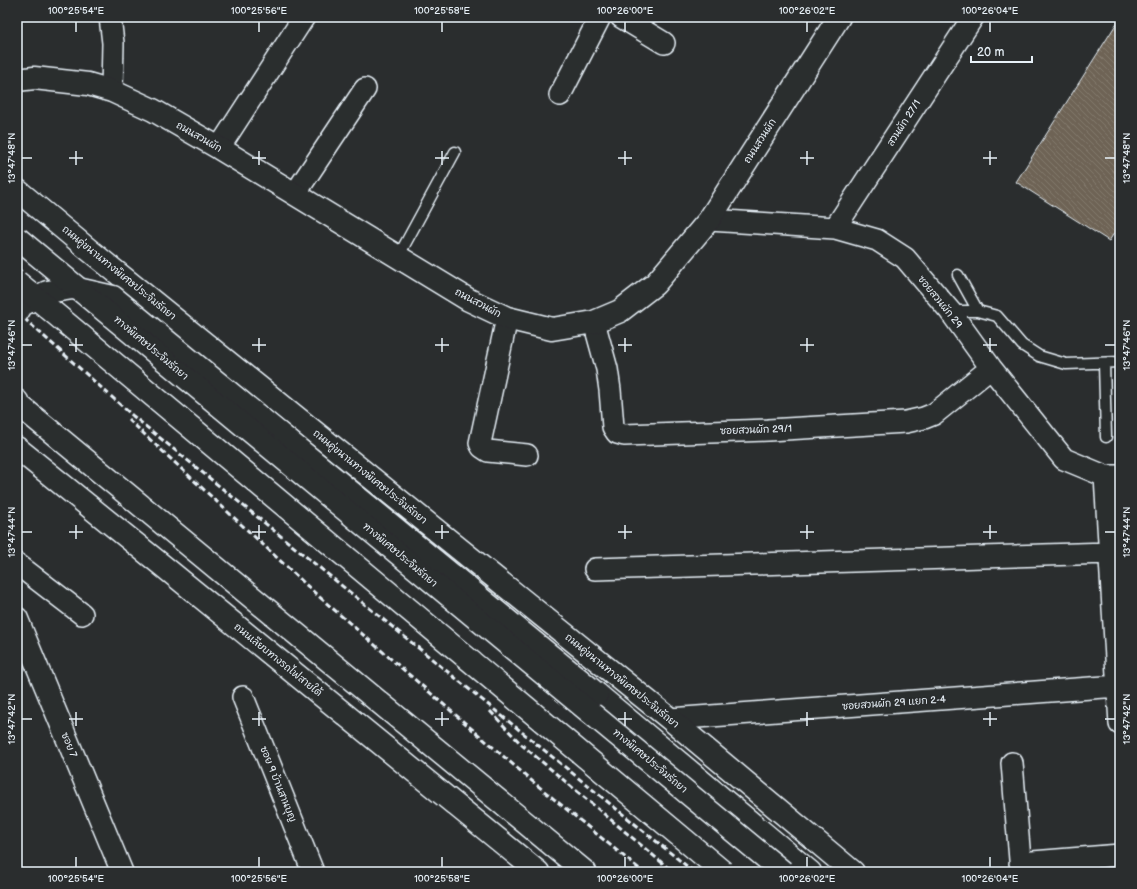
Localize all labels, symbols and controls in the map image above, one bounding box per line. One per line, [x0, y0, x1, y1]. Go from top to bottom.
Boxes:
text: 100°25'54"E [48, 5, 105, 17]
text: 100°25'56"E [231, 5, 288, 17]
text: 100°25'58"E [414, 5, 470, 17]
text: 100°26'00"E [597, 5, 654, 17]
text: 100°26'02"E [779, 5, 836, 17]
text: 100°26'04"E [962, 5, 1019, 17]
scale bar [971, 38, 1032, 64]
text: 20 m [977, 45, 1004, 60]
street label: สวนผัก 27/1 [884, 97, 923, 148]
street label: ถนนสวนผัก [740, 116, 779, 166]
street label: ถนนสวนผัก [174, 118, 225, 155]
text: 13°47'48"N [6, 133, 18, 183]
text: 13°47'48"N [1121, 133, 1133, 183]
street label: ถนนคู่ขนานทางพิเศษประจิมรัถยา [59, 222, 179, 324]
street label: ซอยสวนผัก 29 [915, 273, 966, 331]
street label: ถนนสวนผัก [453, 285, 504, 320]
street label: ทางพิเศษประจิมรัถยา [111, 313, 191, 383]
text: 13°47'46"N [6, 319, 18, 371]
text: 13°47'46"N [1121, 319, 1133, 371]
street label: ซอยสวนผัก 29/1 [720, 422, 792, 437]
street label: ถนนคู่ขนานทางพิเศษประจิมรัถยา [310, 426, 430, 528]
text: 13°47'44"N [6, 506, 18, 558]
text: 13°47'44"N [1121, 506, 1133, 558]
street label: ทางพิเศษประจิมรัถยา [360, 520, 440, 590]
street label: ถนนเลียบทางรถไฟสายใต้ [232, 620, 325, 699]
street label: ถนนคู่ขนานทางพิเศษประจิมรัถยา [562, 630, 682, 732]
street label: ซอยสวนผัก 29 แยก 2-4 [842, 692, 946, 713]
text: 13°47'42"N [6, 694, 18, 744]
text: 13°47'42"N [1121, 694, 1133, 744]
street label: ทางพิเศษประจิมรัถยา [610, 726, 690, 796]
street label: ซอย 7 [59, 731, 79, 759]
street label: ซอย 9 บ้านสานบุญ [255, 744, 300, 824]
text: 100°25'54"E [48, 873, 105, 885]
text: 100°25'56"E [231, 873, 288, 885]
text: 100°25'58"E [414, 873, 470, 885]
text: 100°26'00"E [597, 873, 654, 885]
text: 100°26'02"E [779, 873, 836, 885]
text: 100°26'04"E [962, 873, 1019, 885]

